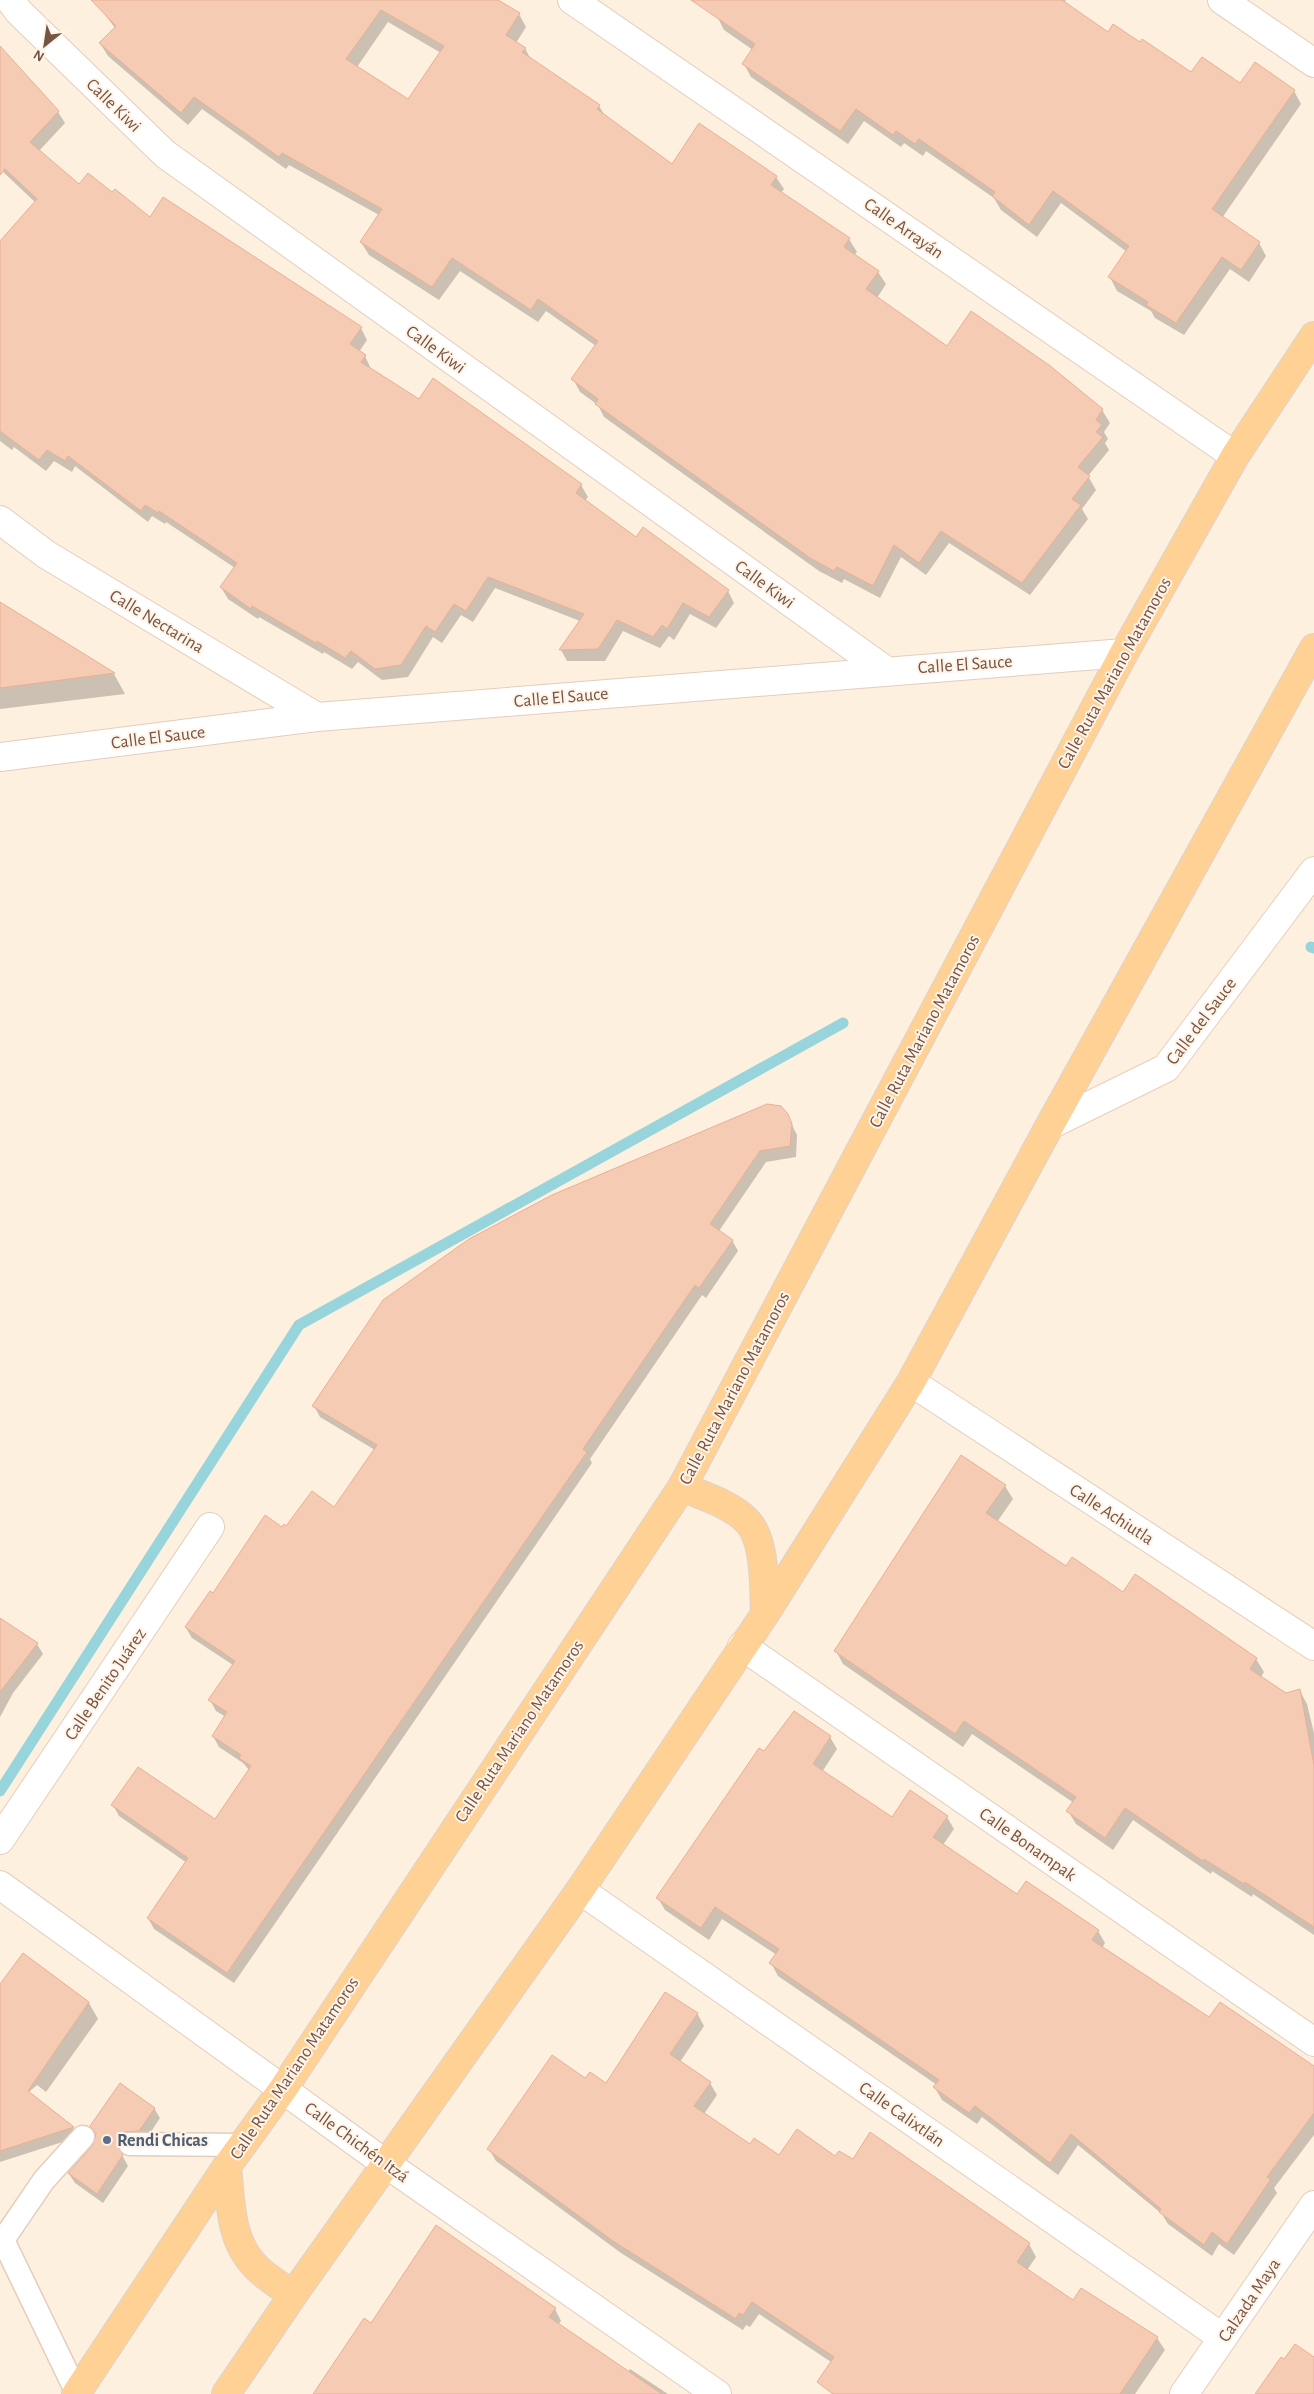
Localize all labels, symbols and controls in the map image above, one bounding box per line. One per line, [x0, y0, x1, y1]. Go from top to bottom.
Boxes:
north arrow [20, 20, 70, 70]
text: N [31, 47, 47, 64]
street label: Calle Kiwi [82, 75, 144, 136]
street label: Calle Arrayán [860, 195, 946, 263]
street label: Calle Kiwi [402, 322, 468, 377]
street label: Calle Kiwi [731, 557, 797, 612]
street label: Calle Ruta Mariano Matamoros [1055, 575, 1175, 772]
street label: Calle Nectarina [106, 587, 207, 657]
street label: Calle El Sauce [917, 653, 1013, 677]
street label: Calle El Sauce [513, 685, 609, 711]
street label: Calle El Sauce [110, 723, 206, 753]
street label: Calle Ruta Mariano Matamoros [866, 932, 983, 1131]
street label: Calle del Sauce [1163, 975, 1240, 1068]
street label: Calle Ruta Mariano Matamoros [676, 1289, 793, 1488]
street label: Calle Achiutla [1066, 1481, 1157, 1549]
street label: Calle Benito Juárez [62, 1625, 150, 1744]
street label: Calle Ruta Mariano Matamoros [452, 1637, 588, 1826]
street label: Calle Bonampak [976, 1805, 1080, 1885]
street label: Calle Ruta Mariano Matamoros [227, 1974, 363, 2163]
street label: Calle Calixtlán [855, 2079, 947, 2151]
street label: Calle Chichén Itzá [301, 2099, 412, 2187]
place label: Rendi Chicas [117, 2132, 208, 2150]
marker: Rendi Chicas [101, 2134, 113, 2146]
street label: Calzada Maya [1215, 2256, 1284, 2345]

